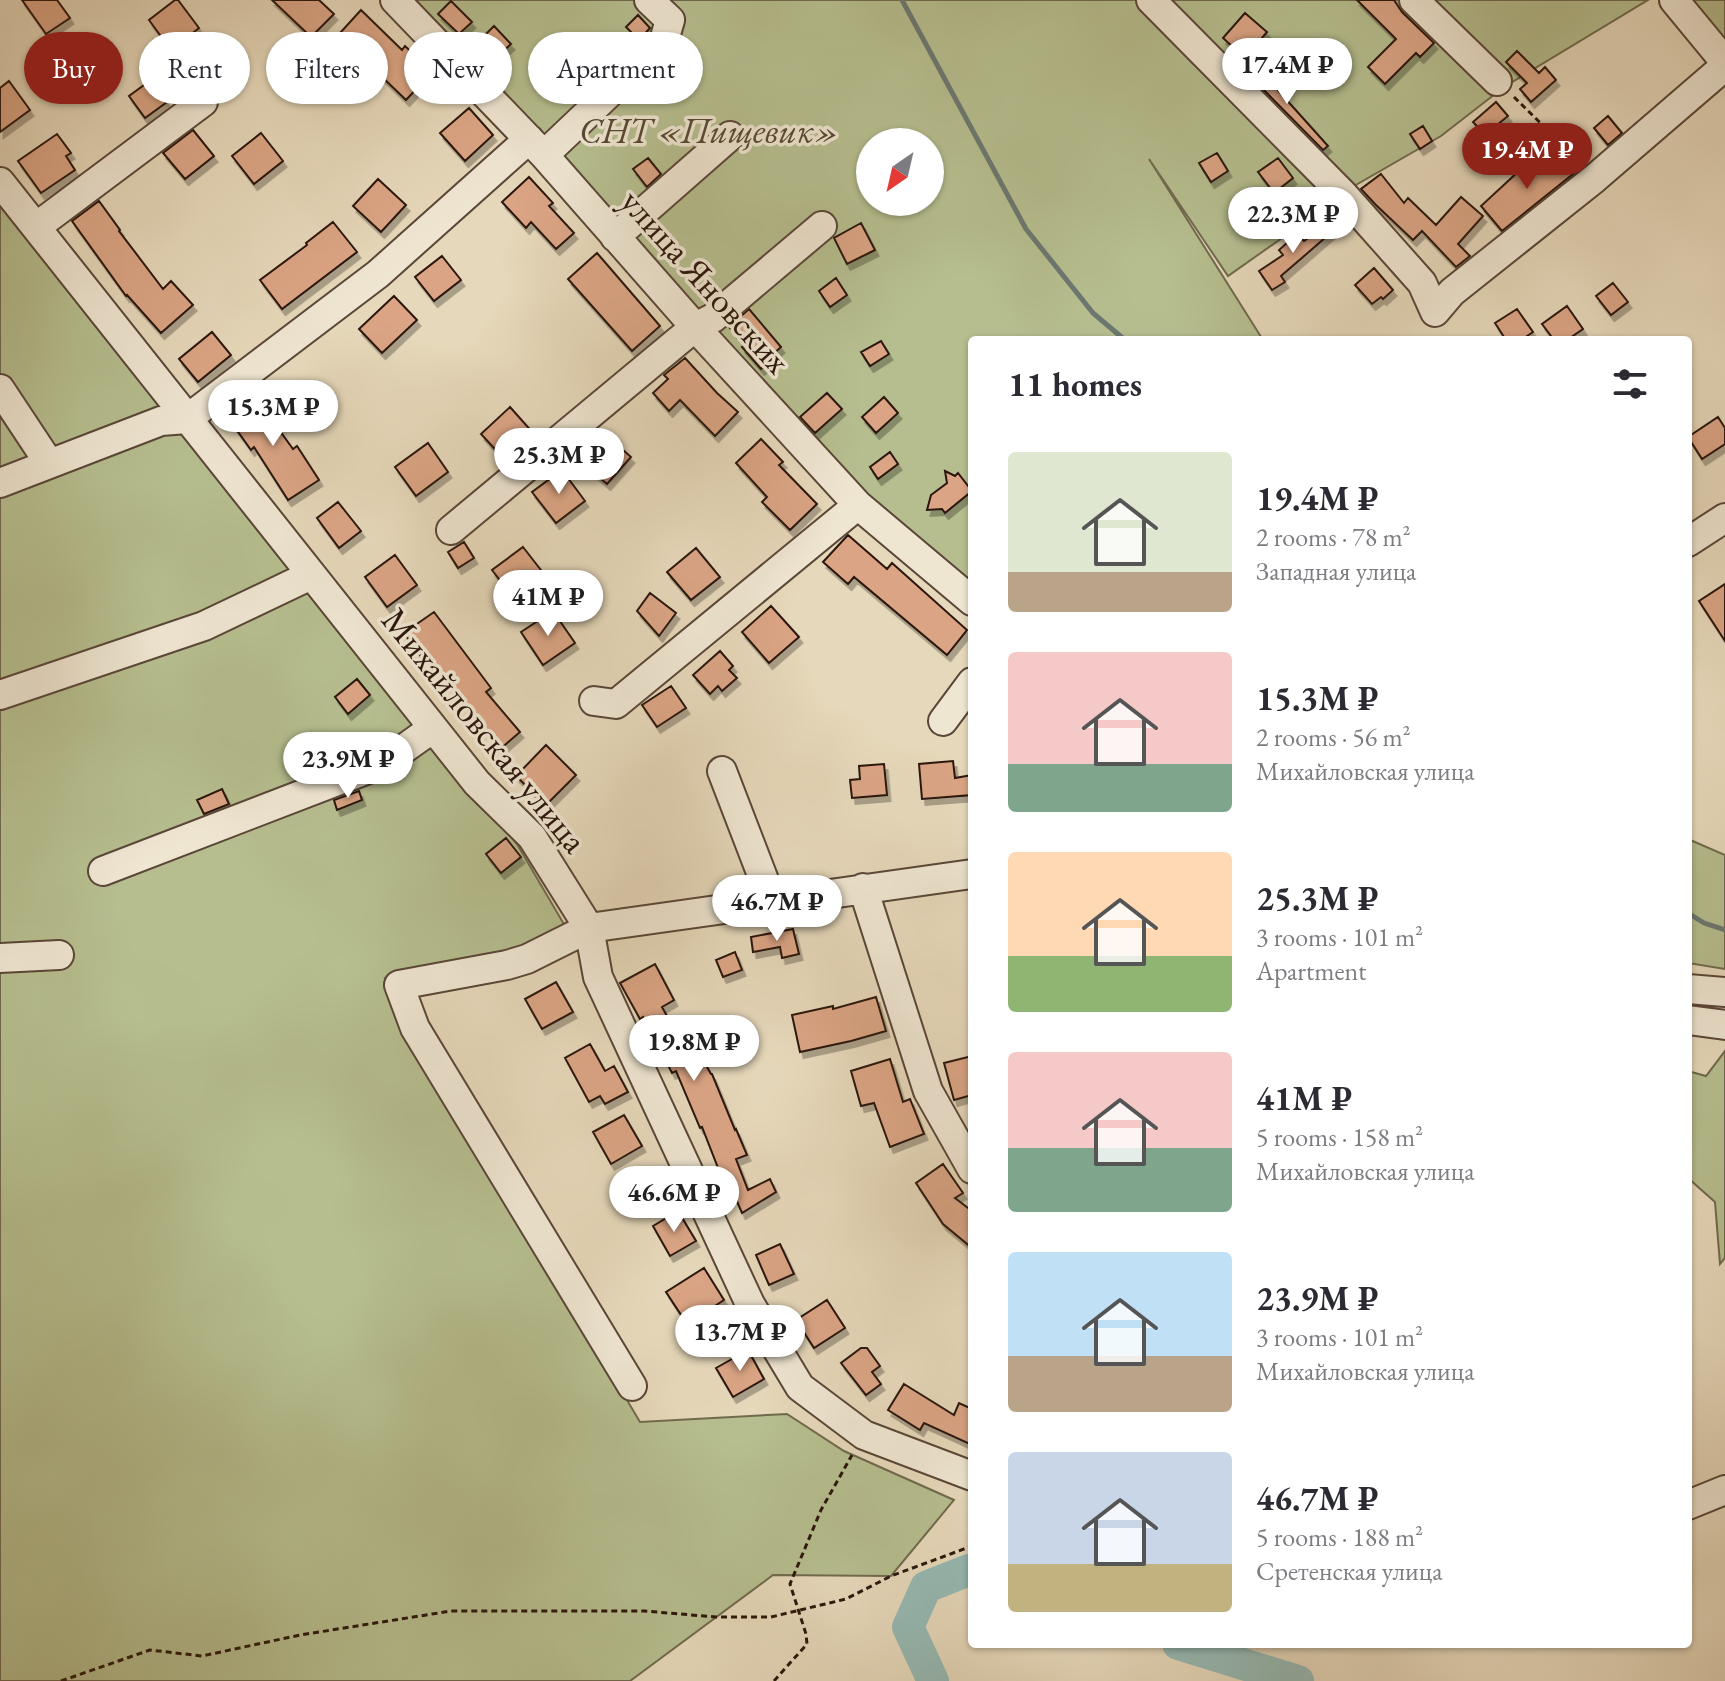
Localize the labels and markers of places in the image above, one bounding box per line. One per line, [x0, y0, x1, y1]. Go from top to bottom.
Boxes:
pin: 17.4M ₽ [1213, 38, 1361, 106]
pin: 19.4M ₽ [1453, 123, 1601, 191]
pin: 22.3M ₽ [1219, 187, 1367, 255]
pin: 15.3M ₽ [199, 380, 347, 448]
pin: 25.3M ₽ [485, 428, 633, 496]
pin: 41M ₽ [492, 570, 604, 638]
pin: 23.9M ₽ [274, 732, 422, 800]
pin: 46.7M ₽ [703, 875, 851, 943]
pin: 19.8M ₽ [620, 1015, 768, 1083]
pin: 46.6M ₽ [600, 1166, 748, 1234]
pin: 13.7M ₽ [666, 1305, 814, 1373]

